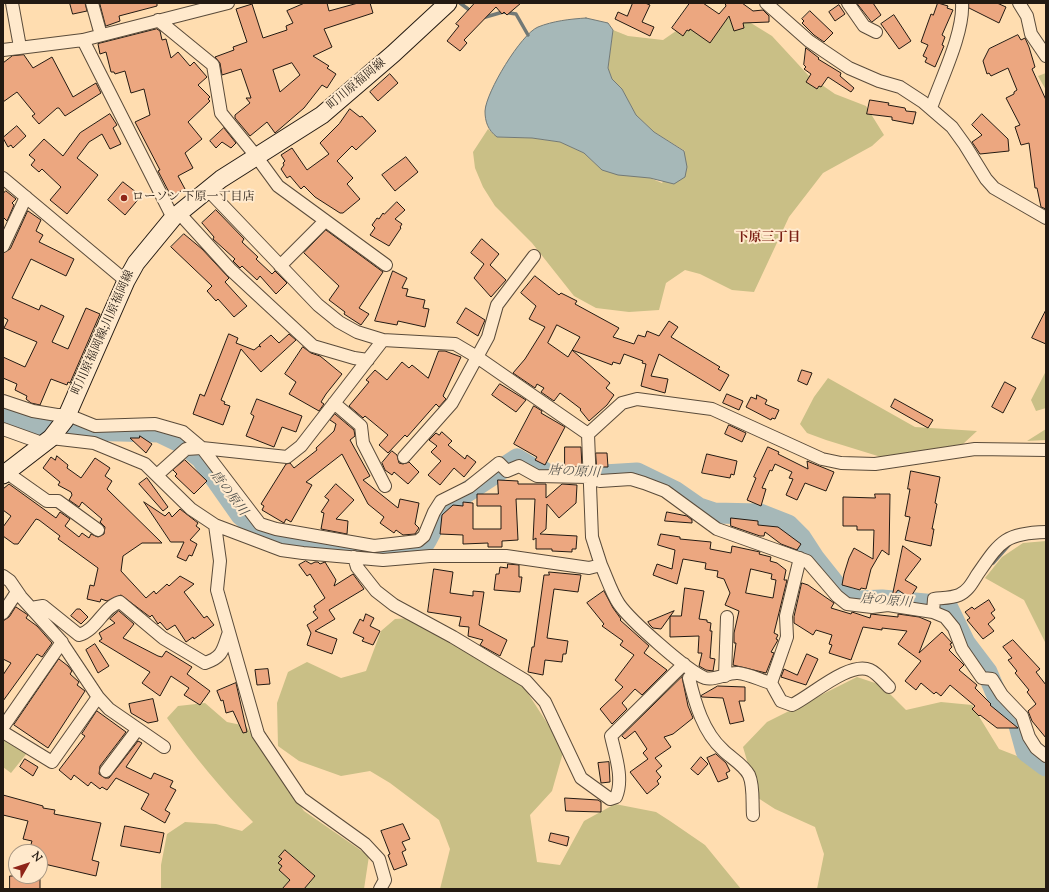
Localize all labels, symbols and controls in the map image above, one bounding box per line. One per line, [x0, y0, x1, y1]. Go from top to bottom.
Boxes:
street label: 町川原福岡線 [325, 56, 389, 114]
place label: ローソン 下原一丁目店 [132, 191, 255, 205]
marker: ローソン 下原一丁目店 [119, 193, 129, 203]
district label: 下原三丁目 [736, 231, 800, 247]
street label: 町川原福岡線;川原福岡線 [70, 268, 138, 398]
water label: 唐の原川 [548, 464, 600, 482]
water label: 唐の原川 [206, 469, 250, 519]
water label: 唐の原川 [859, 592, 913, 612]
north arrow [8, 844, 48, 884]
text: N [28, 849, 46, 866]

